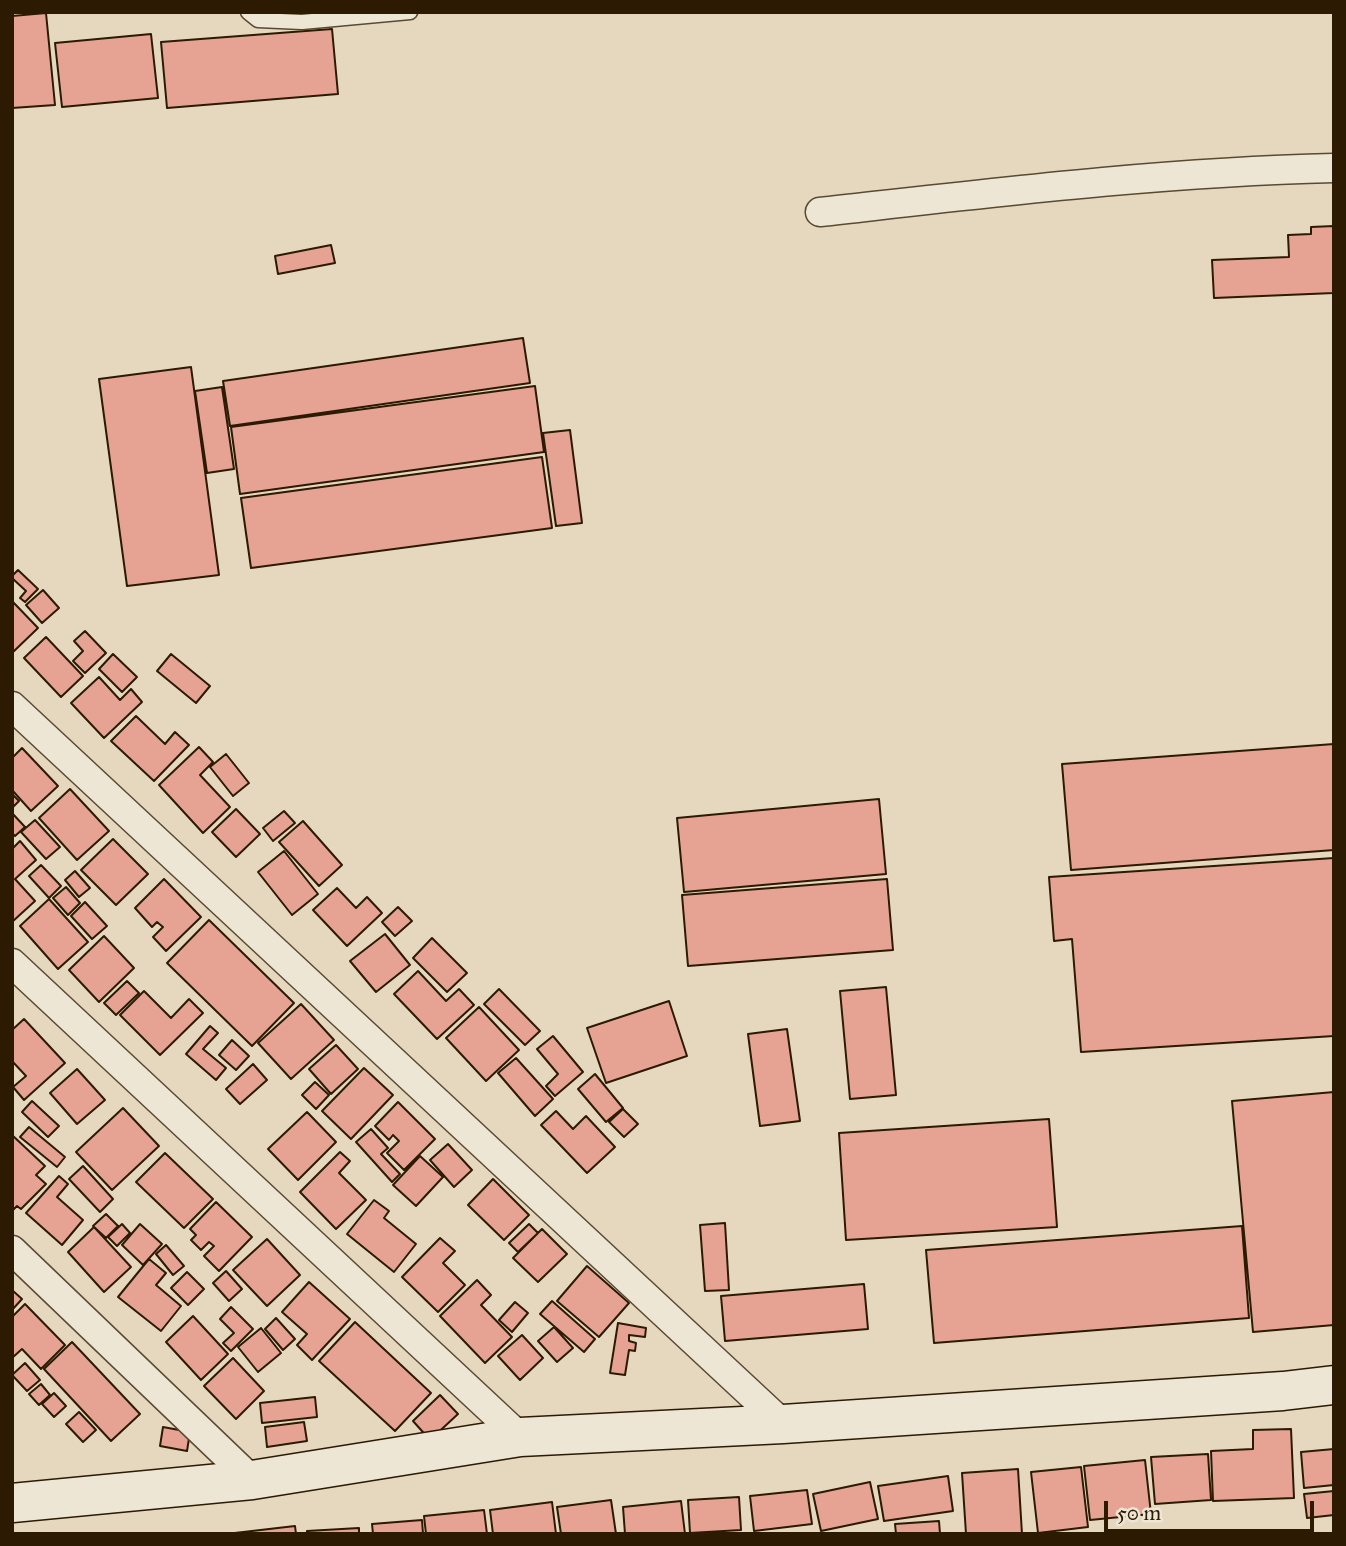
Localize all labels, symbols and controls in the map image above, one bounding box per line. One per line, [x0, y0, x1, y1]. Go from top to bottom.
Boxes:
scale bar [1108, 1486, 1318, 1530]
text: 50 m [1117, 1500, 1161, 1526]

